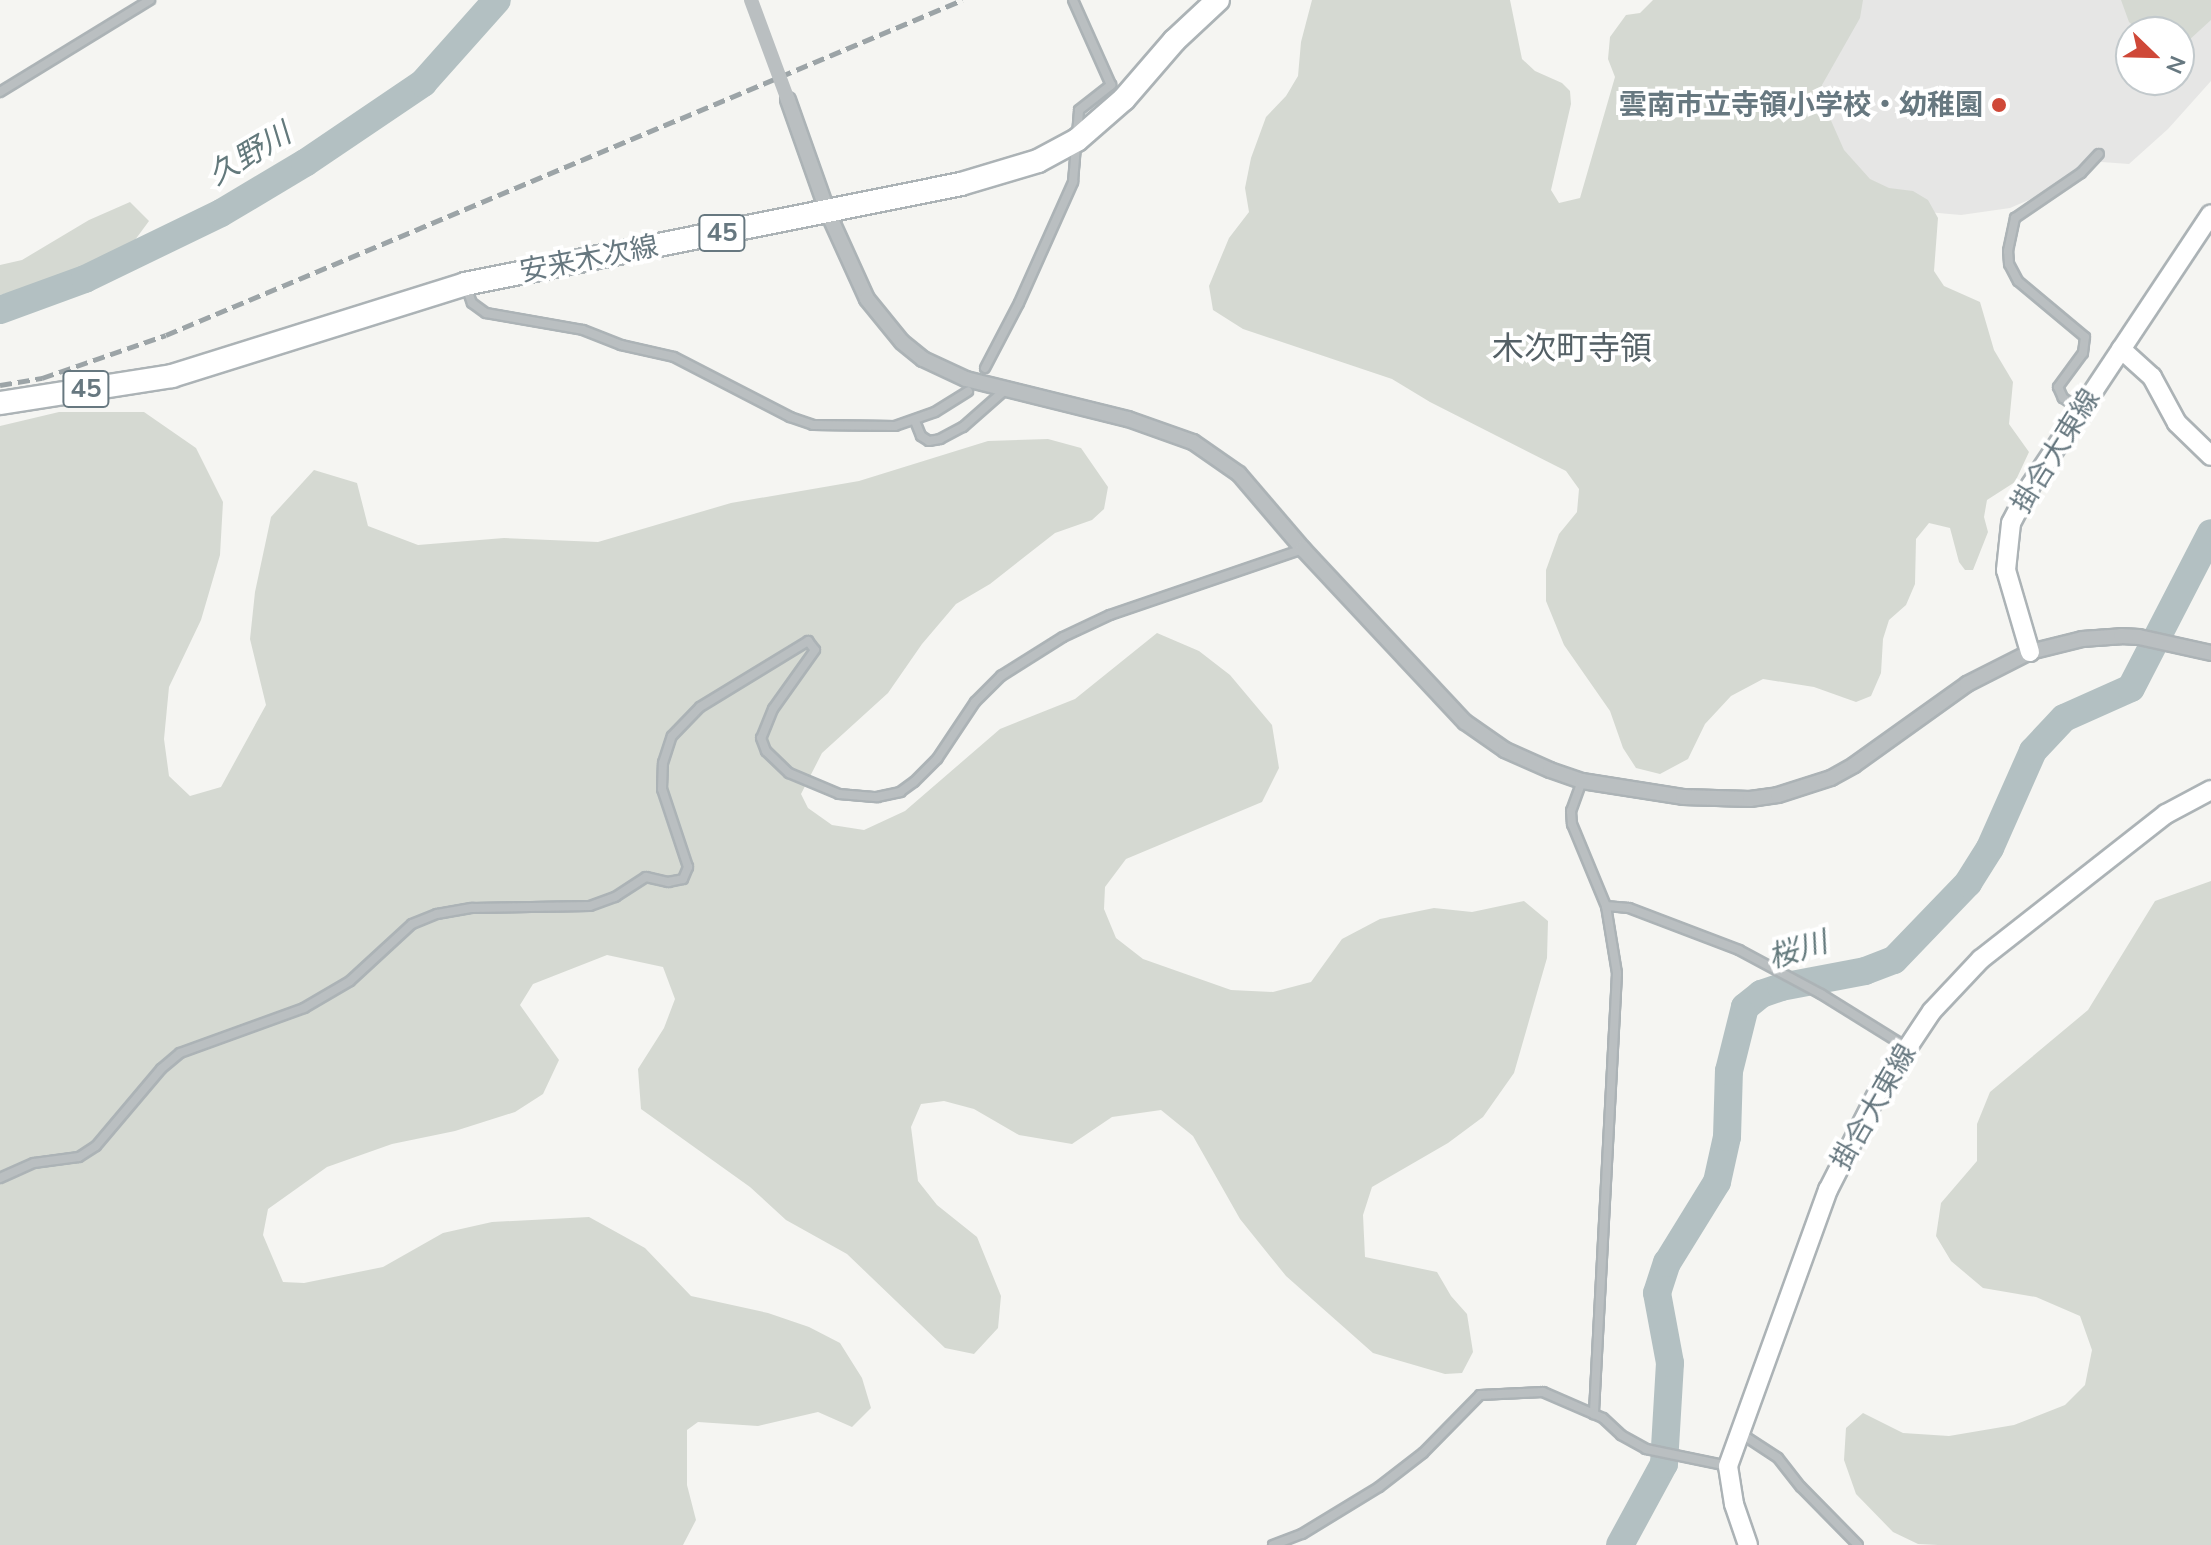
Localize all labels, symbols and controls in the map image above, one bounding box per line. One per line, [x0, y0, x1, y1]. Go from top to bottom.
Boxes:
north arrow [2115, 16, 2195, 96]
text: N [2158, 51, 2192, 78]
place label: 雲南市立寺領小学校・幼稚園 [1619, 88, 1983, 122]
marker: 雲南市立寺領小学校・幼稚園 [1990, 96, 2008, 114]
water label: 久野川 [202, 116, 298, 194]
road number: 45 [698, 211, 746, 255]
street label: 安来木次線 [517, 229, 661, 289]
district label: 木次町寺領 [1492, 330, 1652, 368]
road number: 45 [62, 367, 110, 411]
street label: 掛合大東線 [2005, 383, 2107, 519]
water label: 桜川 [1764, 925, 1832, 977]
street label: 掛合大東線 [1824, 1038, 1924, 1176]

